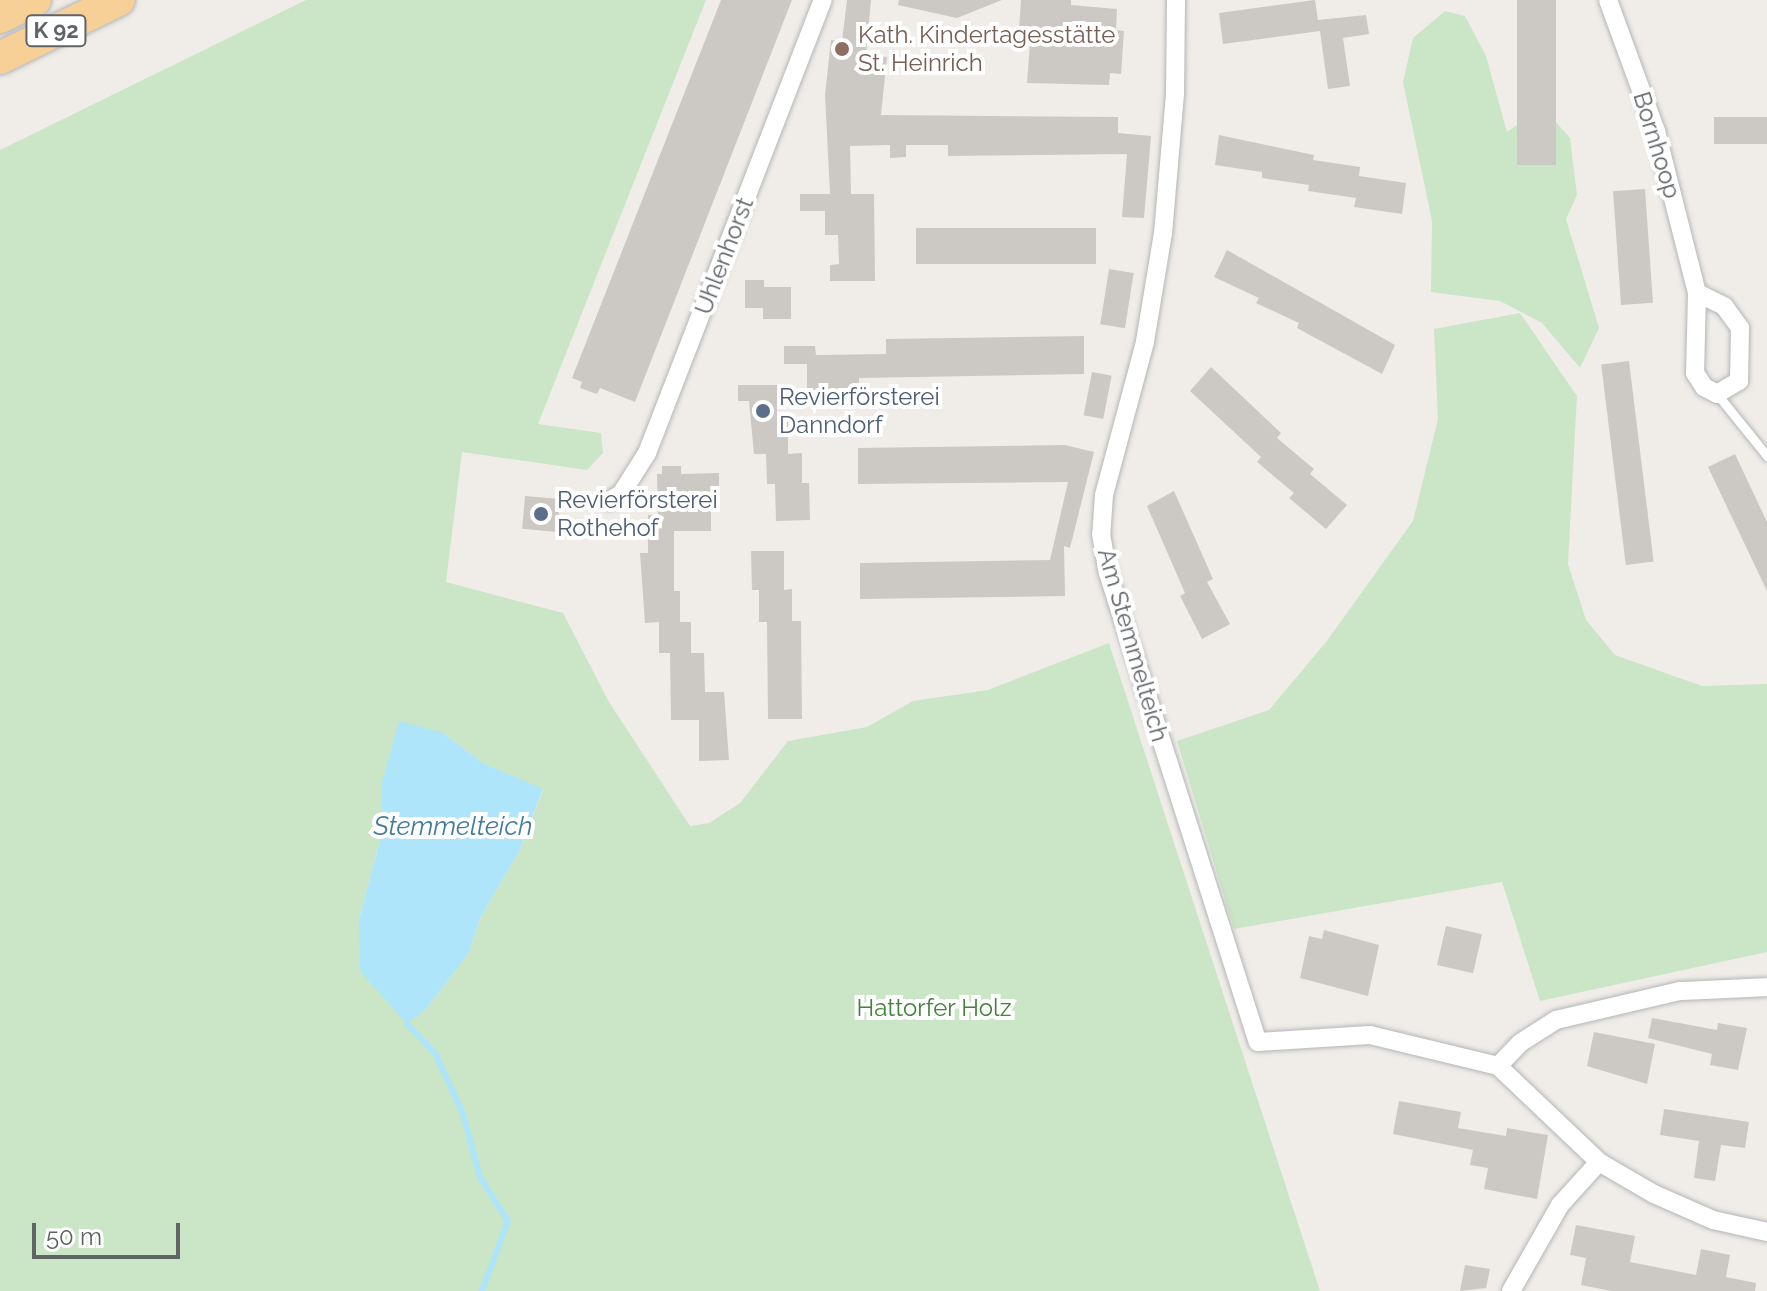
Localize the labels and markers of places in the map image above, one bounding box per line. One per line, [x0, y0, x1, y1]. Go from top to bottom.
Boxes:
place label: Kath. Kindertagesstätte St. Heinrich [858, 21, 1115, 77]
marker: Kath. Kindertagesstätte St. Heinrich [833, 40, 851, 58]
place label: Revierförsterei Danndorf [779, 383, 940, 439]
marker: Revierförsterei Danndorf [754, 402, 772, 420]
place label: Revierförsterei Rothehof [557, 486, 718, 542]
marker: Revierförsterei Rothehof [532, 505, 550, 523]

